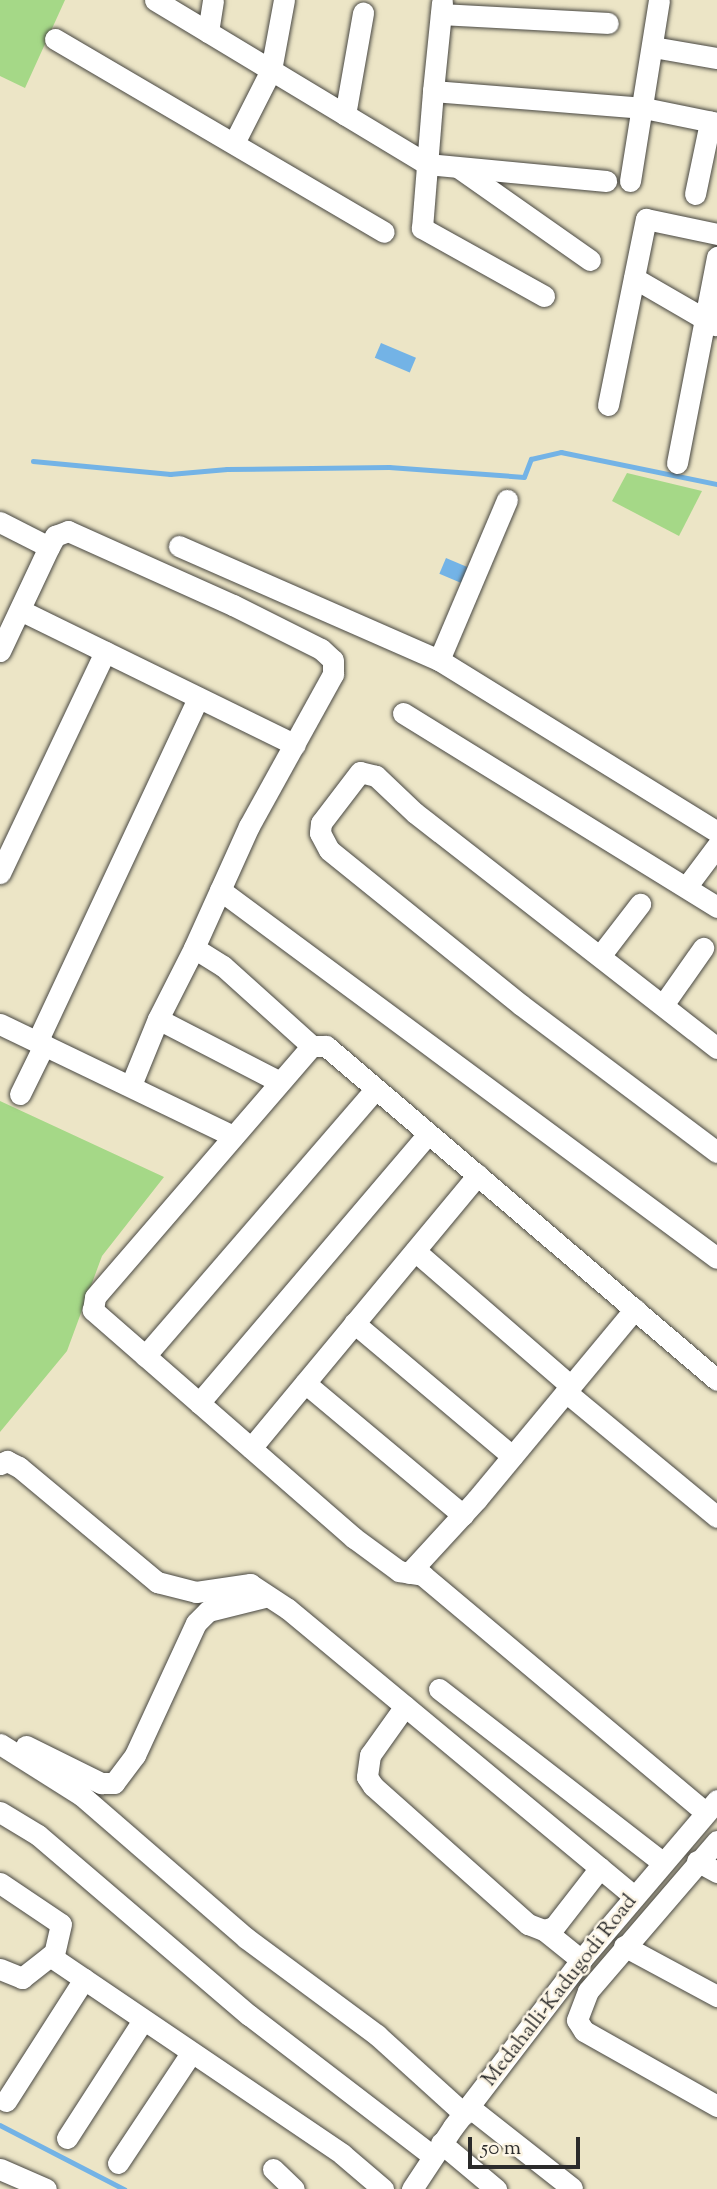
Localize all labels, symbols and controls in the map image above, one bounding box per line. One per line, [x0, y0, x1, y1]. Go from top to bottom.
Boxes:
street label: Medahalli-Kadugodi Road [477, 1890, 643, 2092]
scale bar [472, 2122, 584, 2166]
text: 50 m [481, 2134, 521, 2164]

